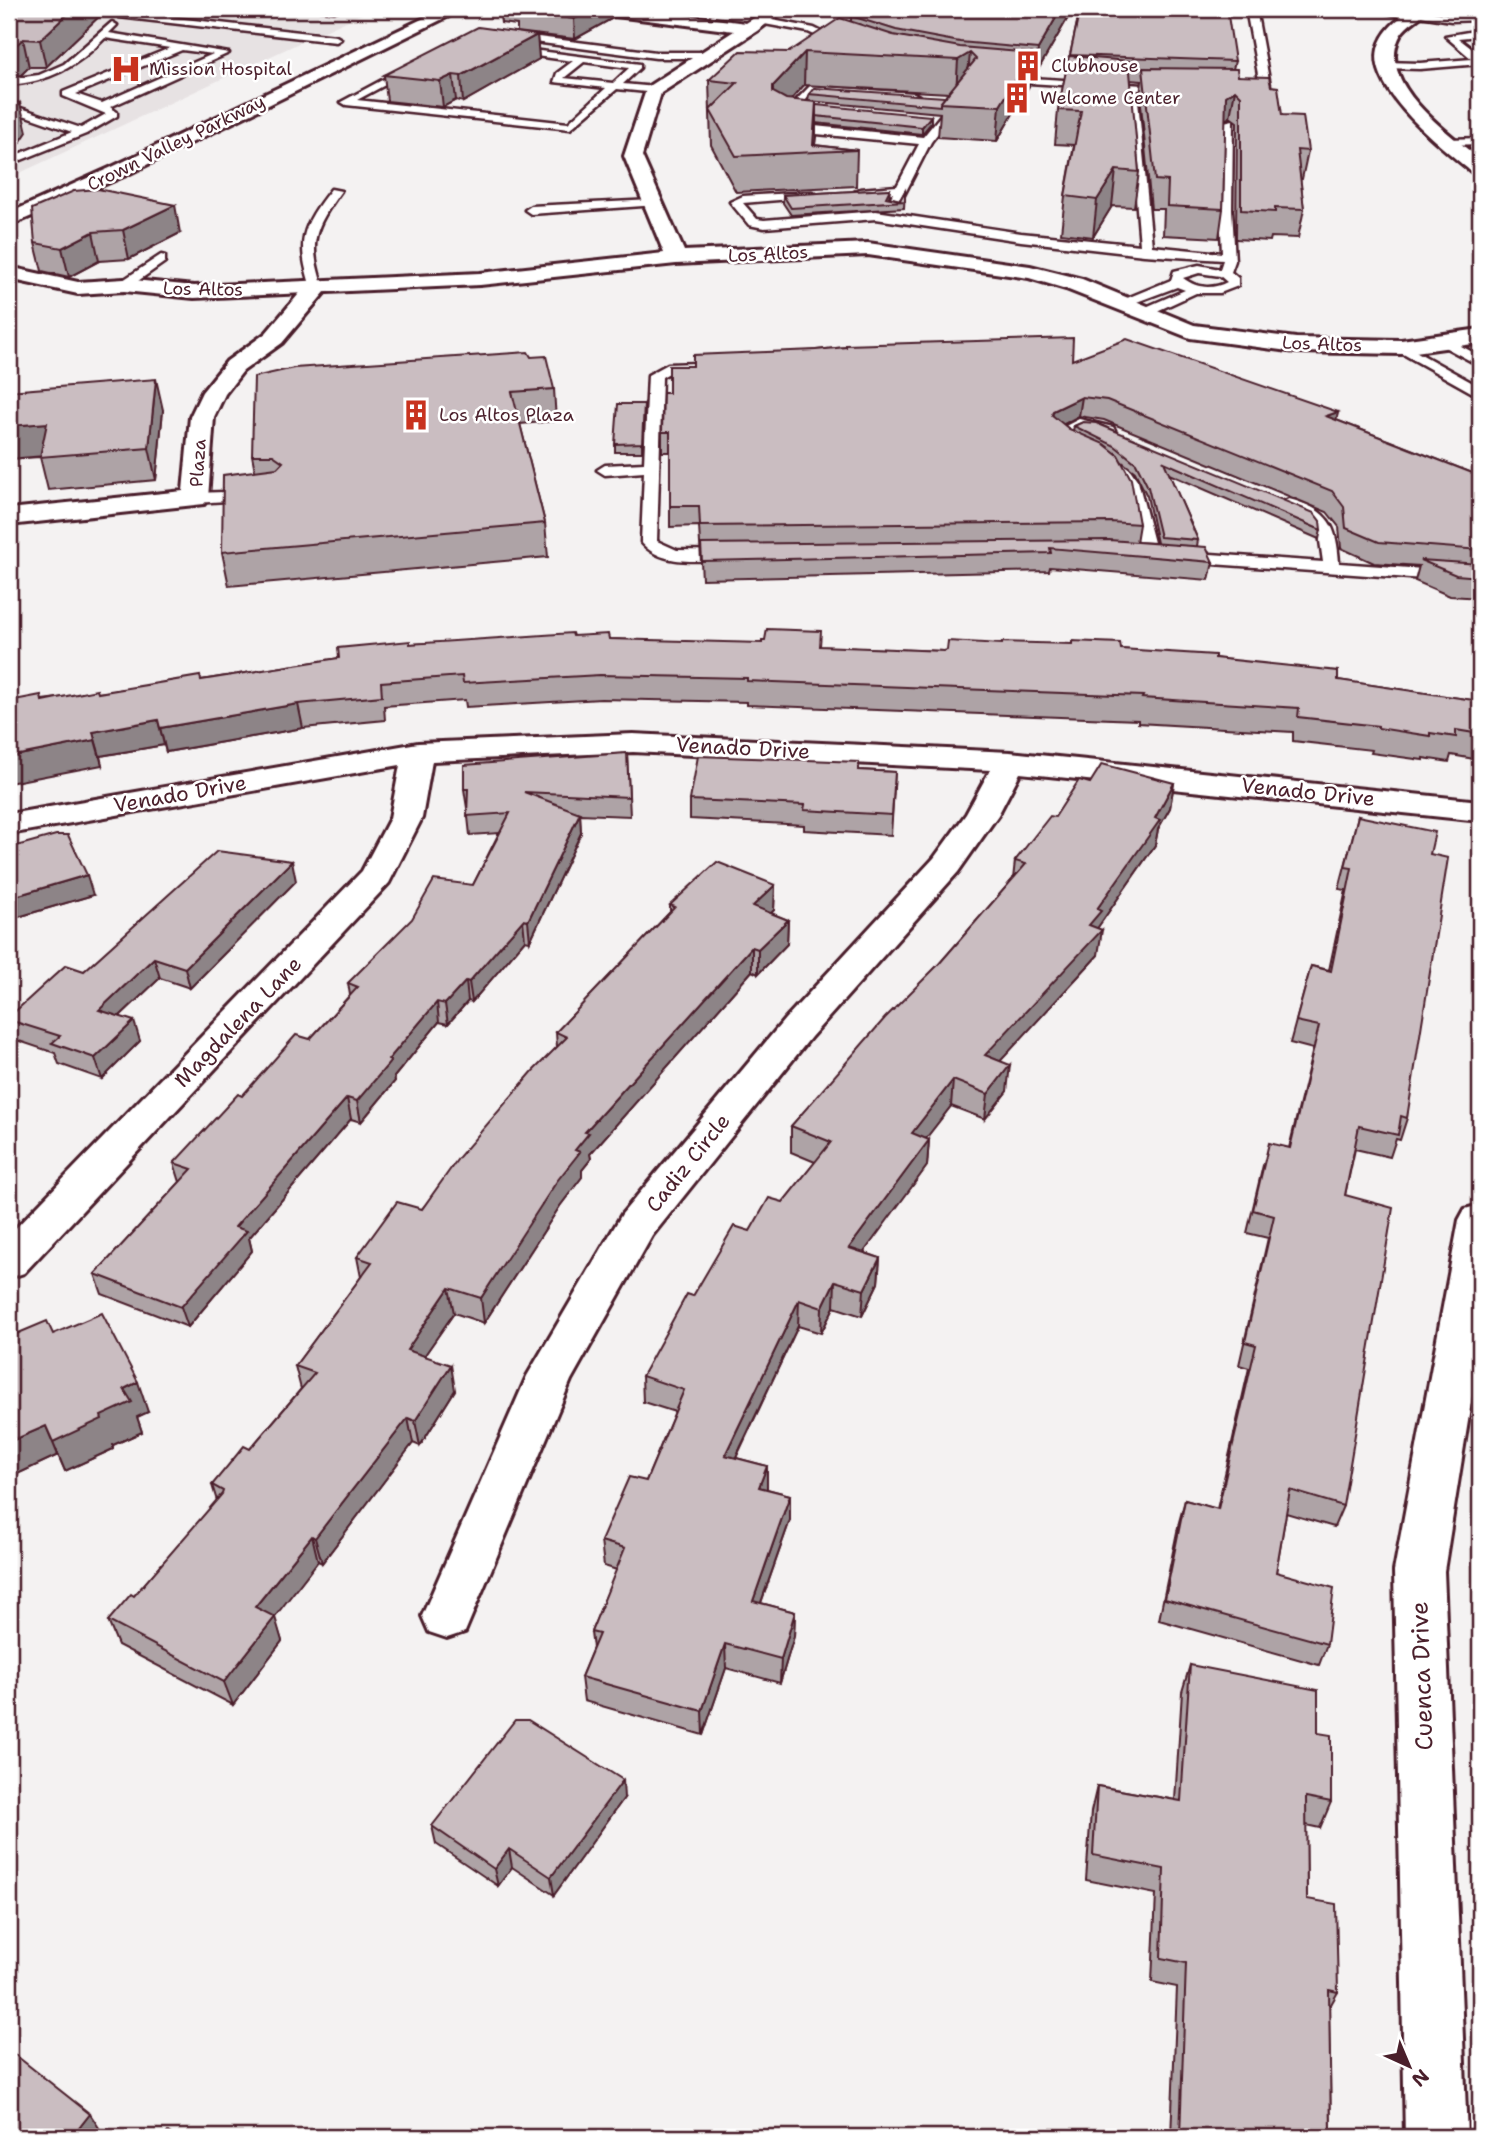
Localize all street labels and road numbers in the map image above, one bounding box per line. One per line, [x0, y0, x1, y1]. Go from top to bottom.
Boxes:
street label: Crown Valley Parkway [83, 89, 269, 197]
street label: Los Altos [727, 240, 809, 268]
street label: Los Altos [163, 276, 243, 302]
street label: Los Altos [1281, 331, 1363, 357]
street label: Plaza [184, 438, 212, 488]
street label: Venado Drive [675, 731, 811, 765]
street label: Venado Drive [111, 769, 249, 819]
street label: Venado Drive [1240, 771, 1376, 813]
street label: Magdalena Lane [168, 950, 308, 1094]
street label: Cadiz Circle [640, 1108, 736, 1218]
street label: Cuenca Drive [1403, 1601, 1441, 1751]

